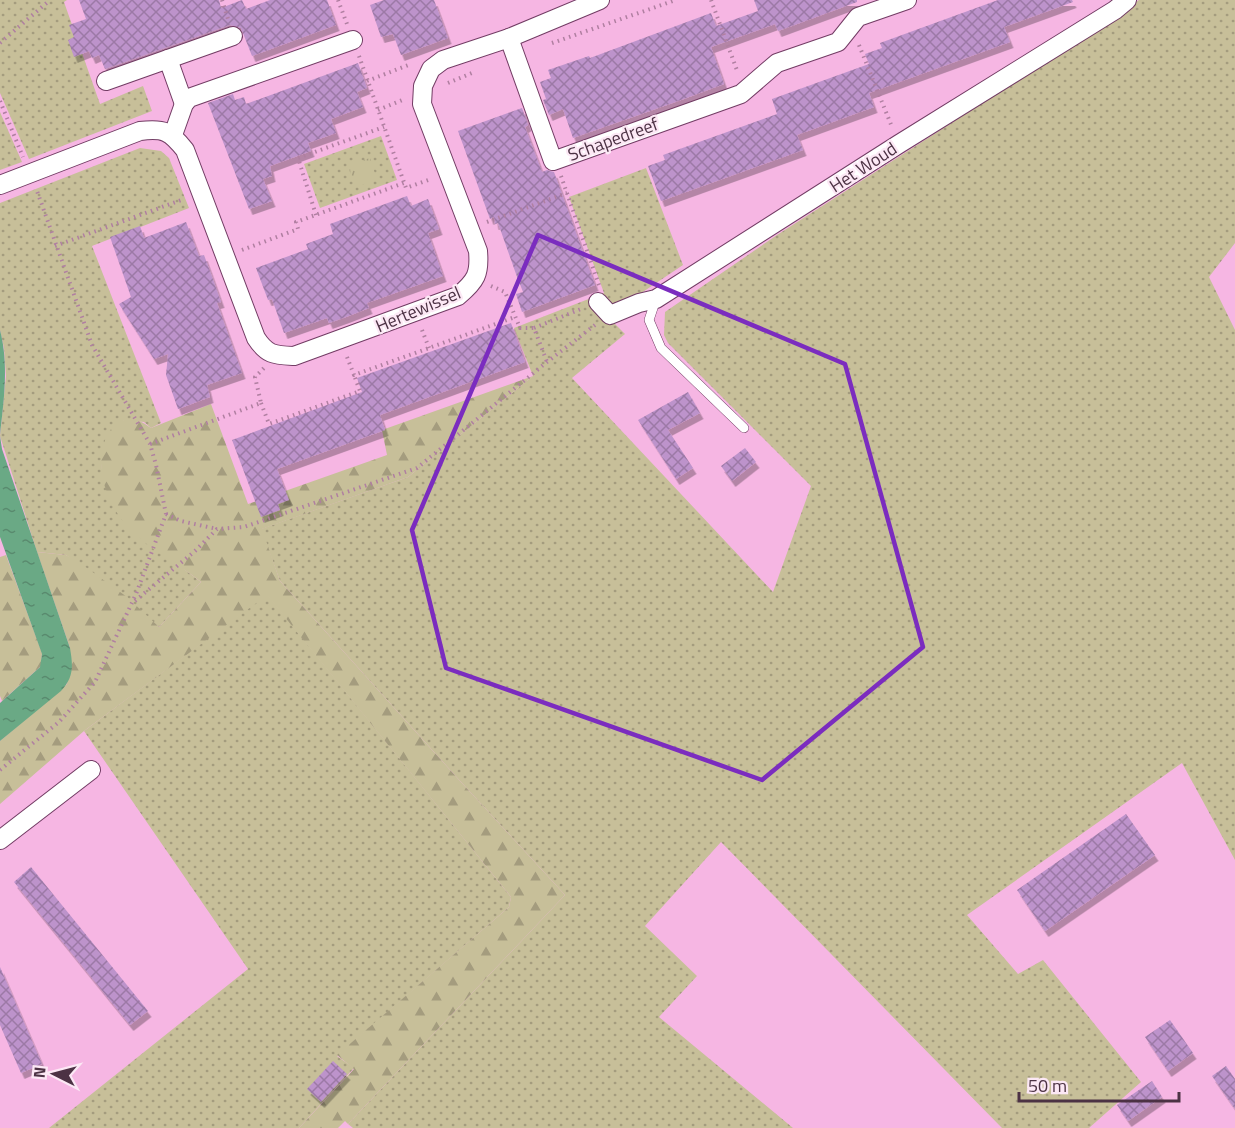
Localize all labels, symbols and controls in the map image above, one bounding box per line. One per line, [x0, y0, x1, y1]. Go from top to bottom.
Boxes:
street label: Schapedreef [564, 110, 662, 168]
street label: Het Woud [824, 135, 902, 199]
street label: Hertewissel [371, 279, 465, 339]
north arrow [24, 1044, 84, 1104]
scale bar [1019, 1065, 1180, 1103]
text: N [27, 1066, 52, 1079]
text: 50 m [1028, 1072, 1067, 1099]

